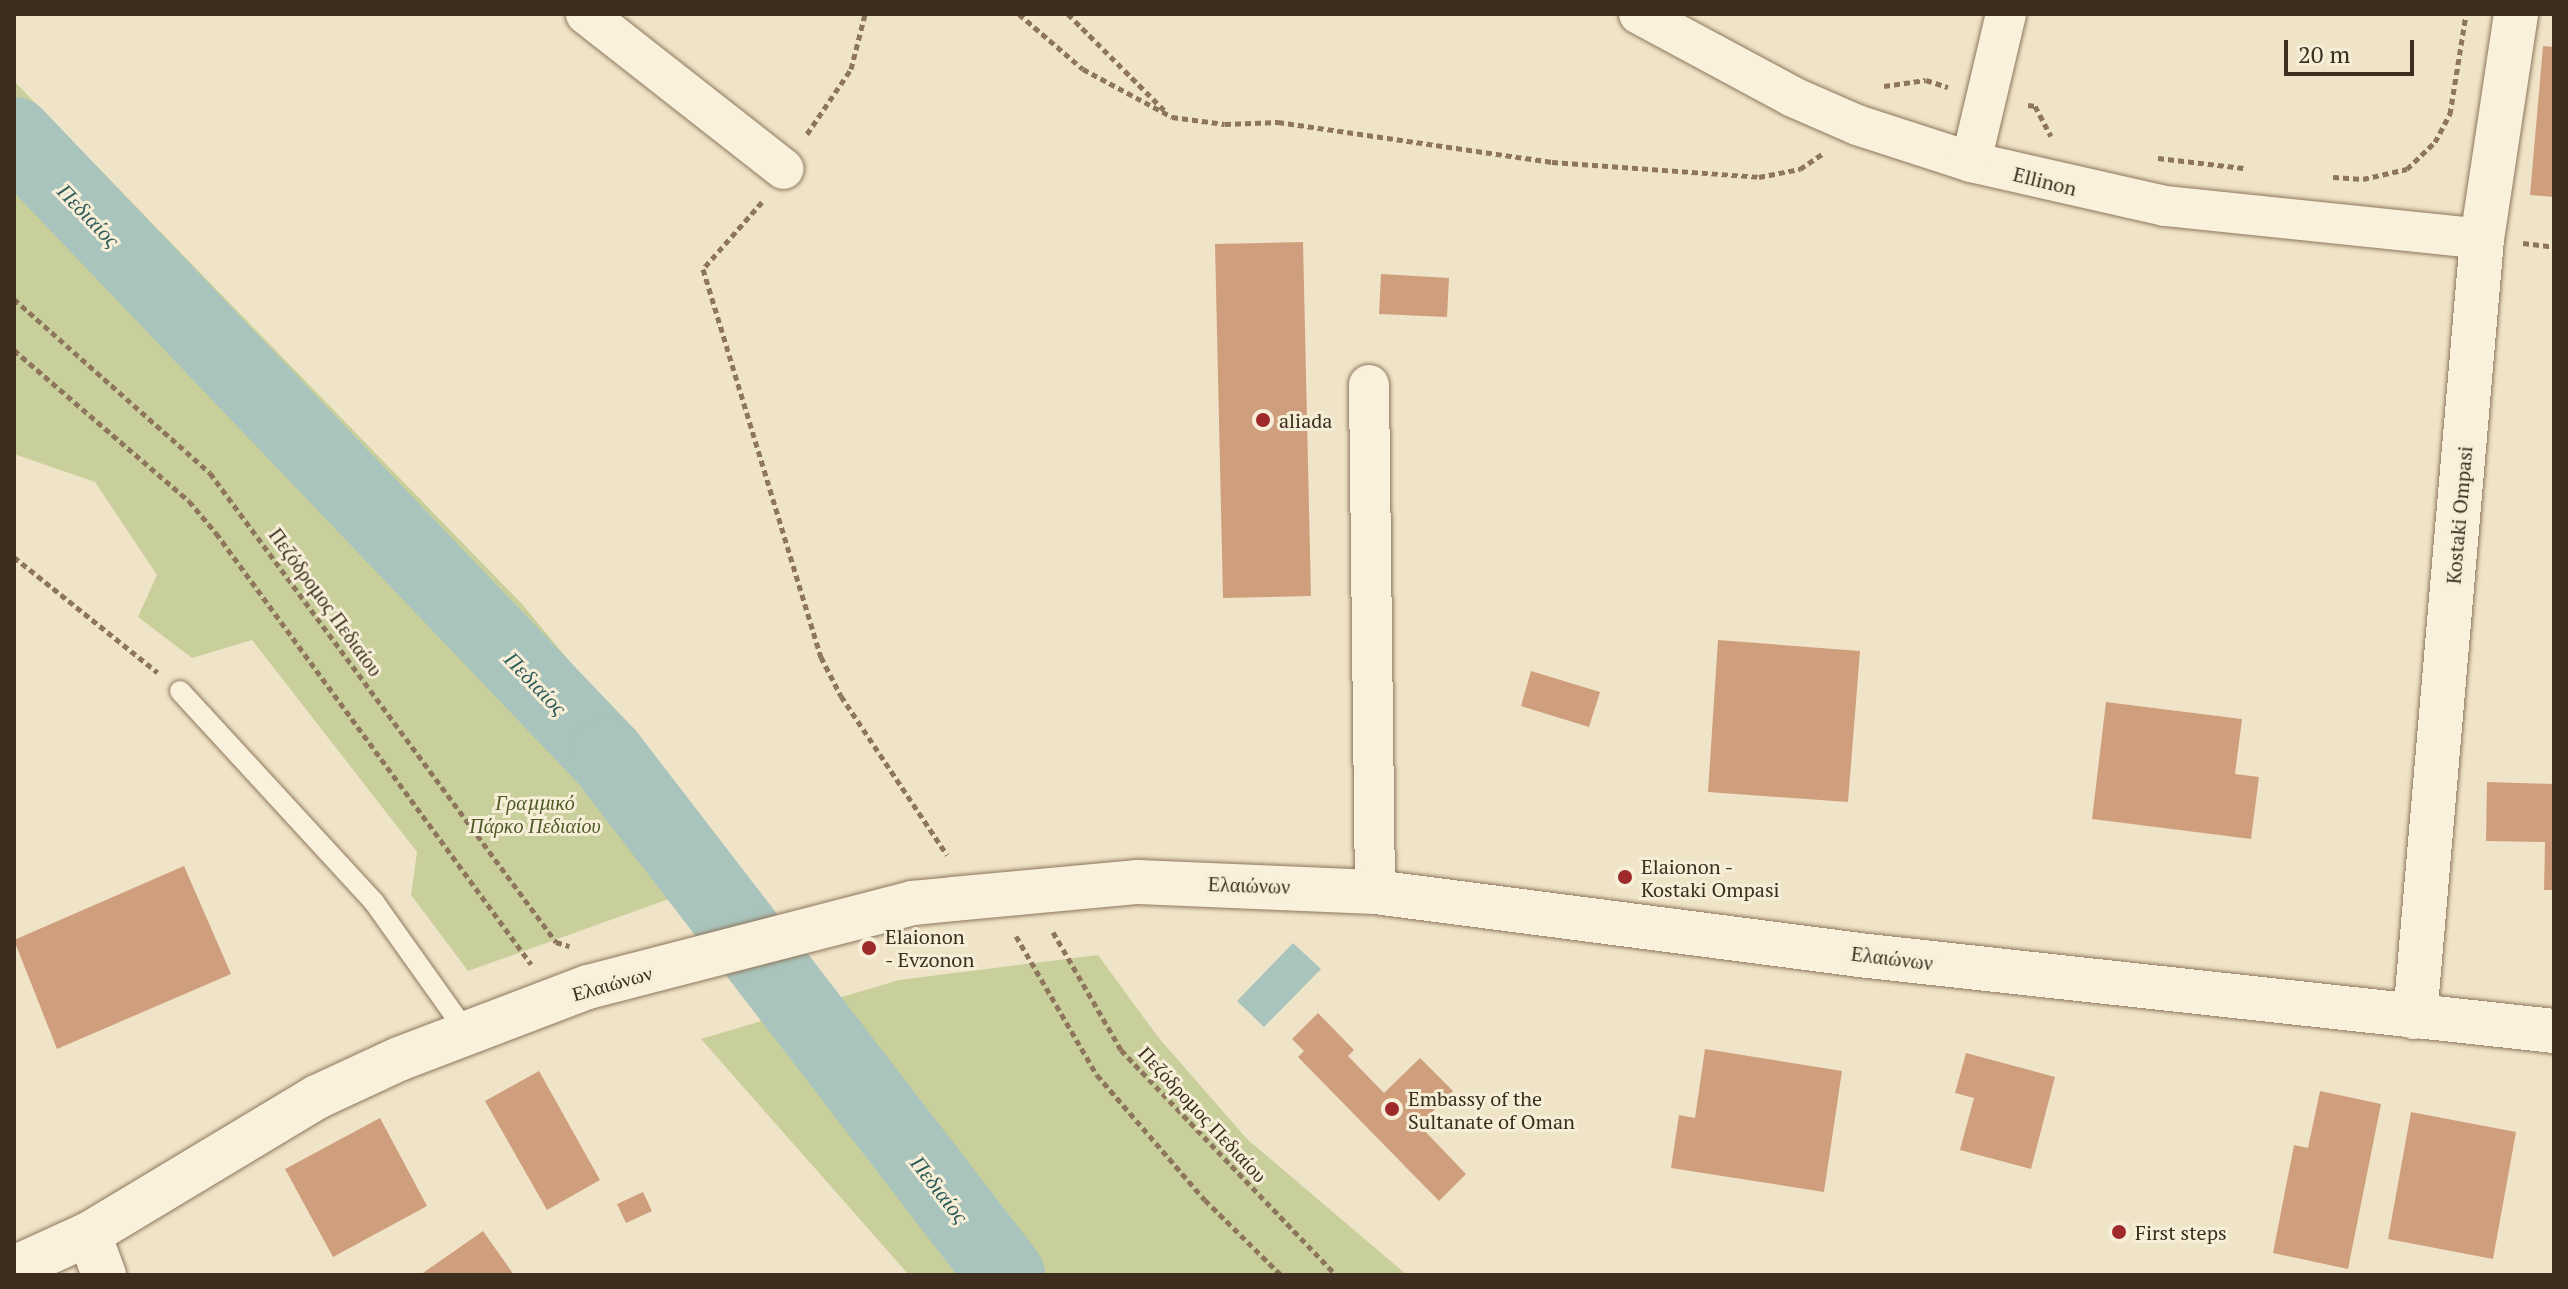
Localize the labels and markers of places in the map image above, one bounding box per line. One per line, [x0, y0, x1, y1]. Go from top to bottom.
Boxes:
place label: aliada [1279, 408, 1332, 432]
marker: aliada [1254, 411, 1272, 429]
place label: Elaionon - Kostaki Ompasi [1641, 854, 1780, 901]
marker: Elaionon - Kostaki Ompasi [1616, 868, 1634, 886]
place label: Elaionon - Evzonon [885, 924, 975, 971]
marker: Elaionon - Evzonon [860, 939, 878, 957]
place label: Embassy of the Sultanate of Oman [1408, 1086, 1575, 1133]
marker: Embassy of the Sultanate of Oman [1383, 1100, 1401, 1118]
place label: First steps [2135, 1220, 2227, 1244]
marker: First steps [2110, 1223, 2128, 1241]

